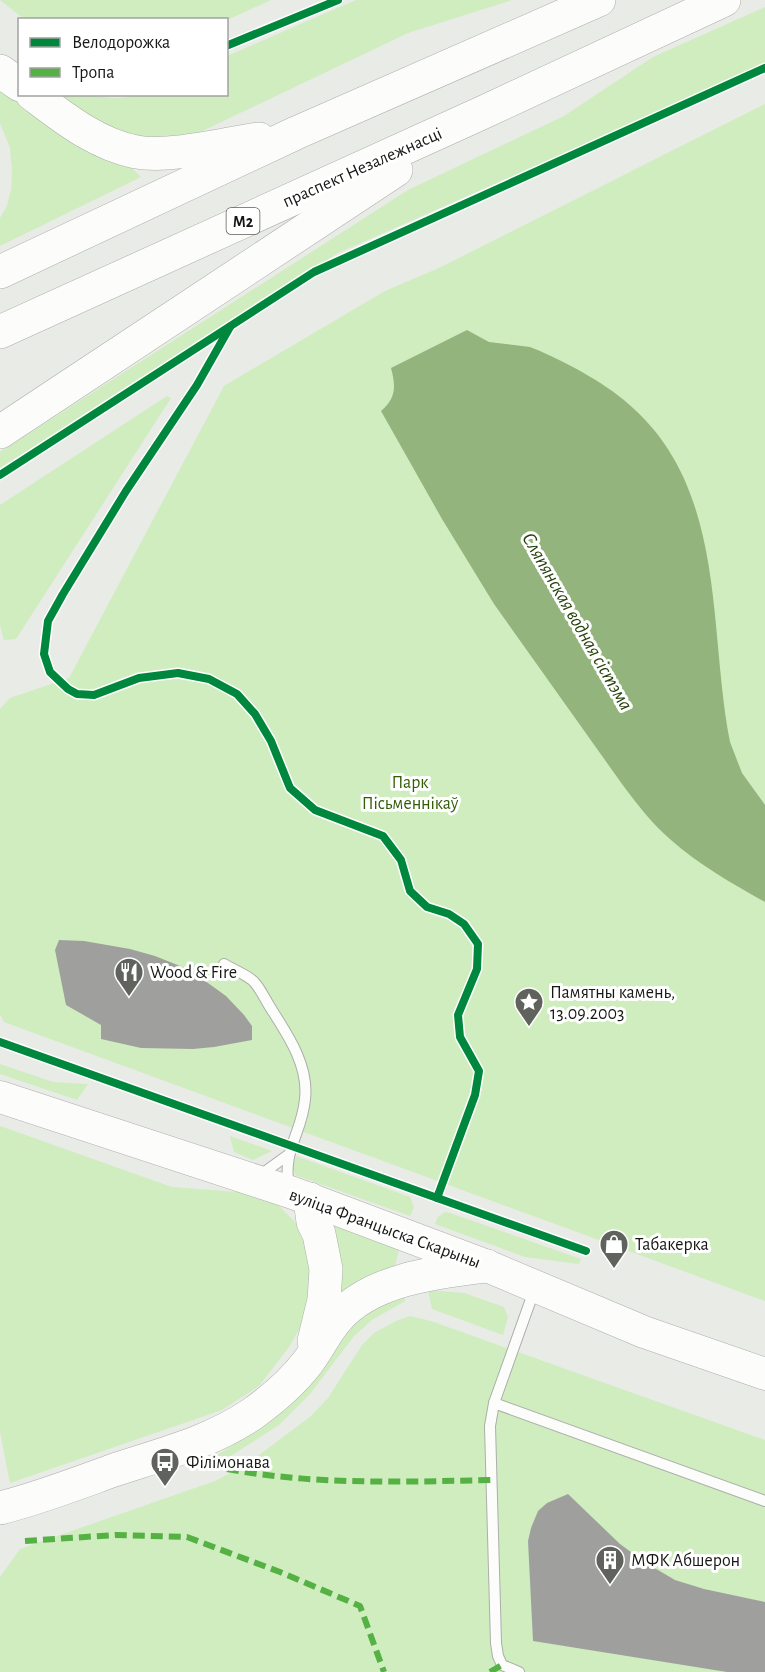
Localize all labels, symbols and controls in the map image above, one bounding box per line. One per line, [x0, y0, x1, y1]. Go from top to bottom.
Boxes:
legend [18, 18, 228, 96]
text: Велодорожка [72, 34, 170, 52]
text: Тропа [72, 64, 115, 82]
street label: праспект Незалежнасці [280, 125, 445, 211]
road number: М2 [226, 208, 260, 234]
water label: Сляпянская водная сістэма [518, 529, 636, 714]
park label: Парк Пісьменнікаў [362, 774, 459, 813]
restaurant icon: Wood & Fire [113, 956, 145, 998]
place label: Wood & Fire [150, 964, 237, 982]
place label: Памятны камень, 13.09.2003 [550, 984, 675, 1023]
place icon: Памятны камень, 13.09.2003 [513, 986, 545, 1028]
street label: вуліца Францыска Скарыны [287, 1186, 483, 1272]
shop icon: Табакерка [598, 1228, 630, 1270]
place label: Табакерка [635, 1235, 709, 1254]
bus stop icon: Філімонава [149, 1446, 181, 1488]
place label: Філімонава [186, 1454, 270, 1472]
building icon: МФК Абшерон [594, 1544, 626, 1586]
place label: МФК Абшерон [631, 1551, 740, 1570]

